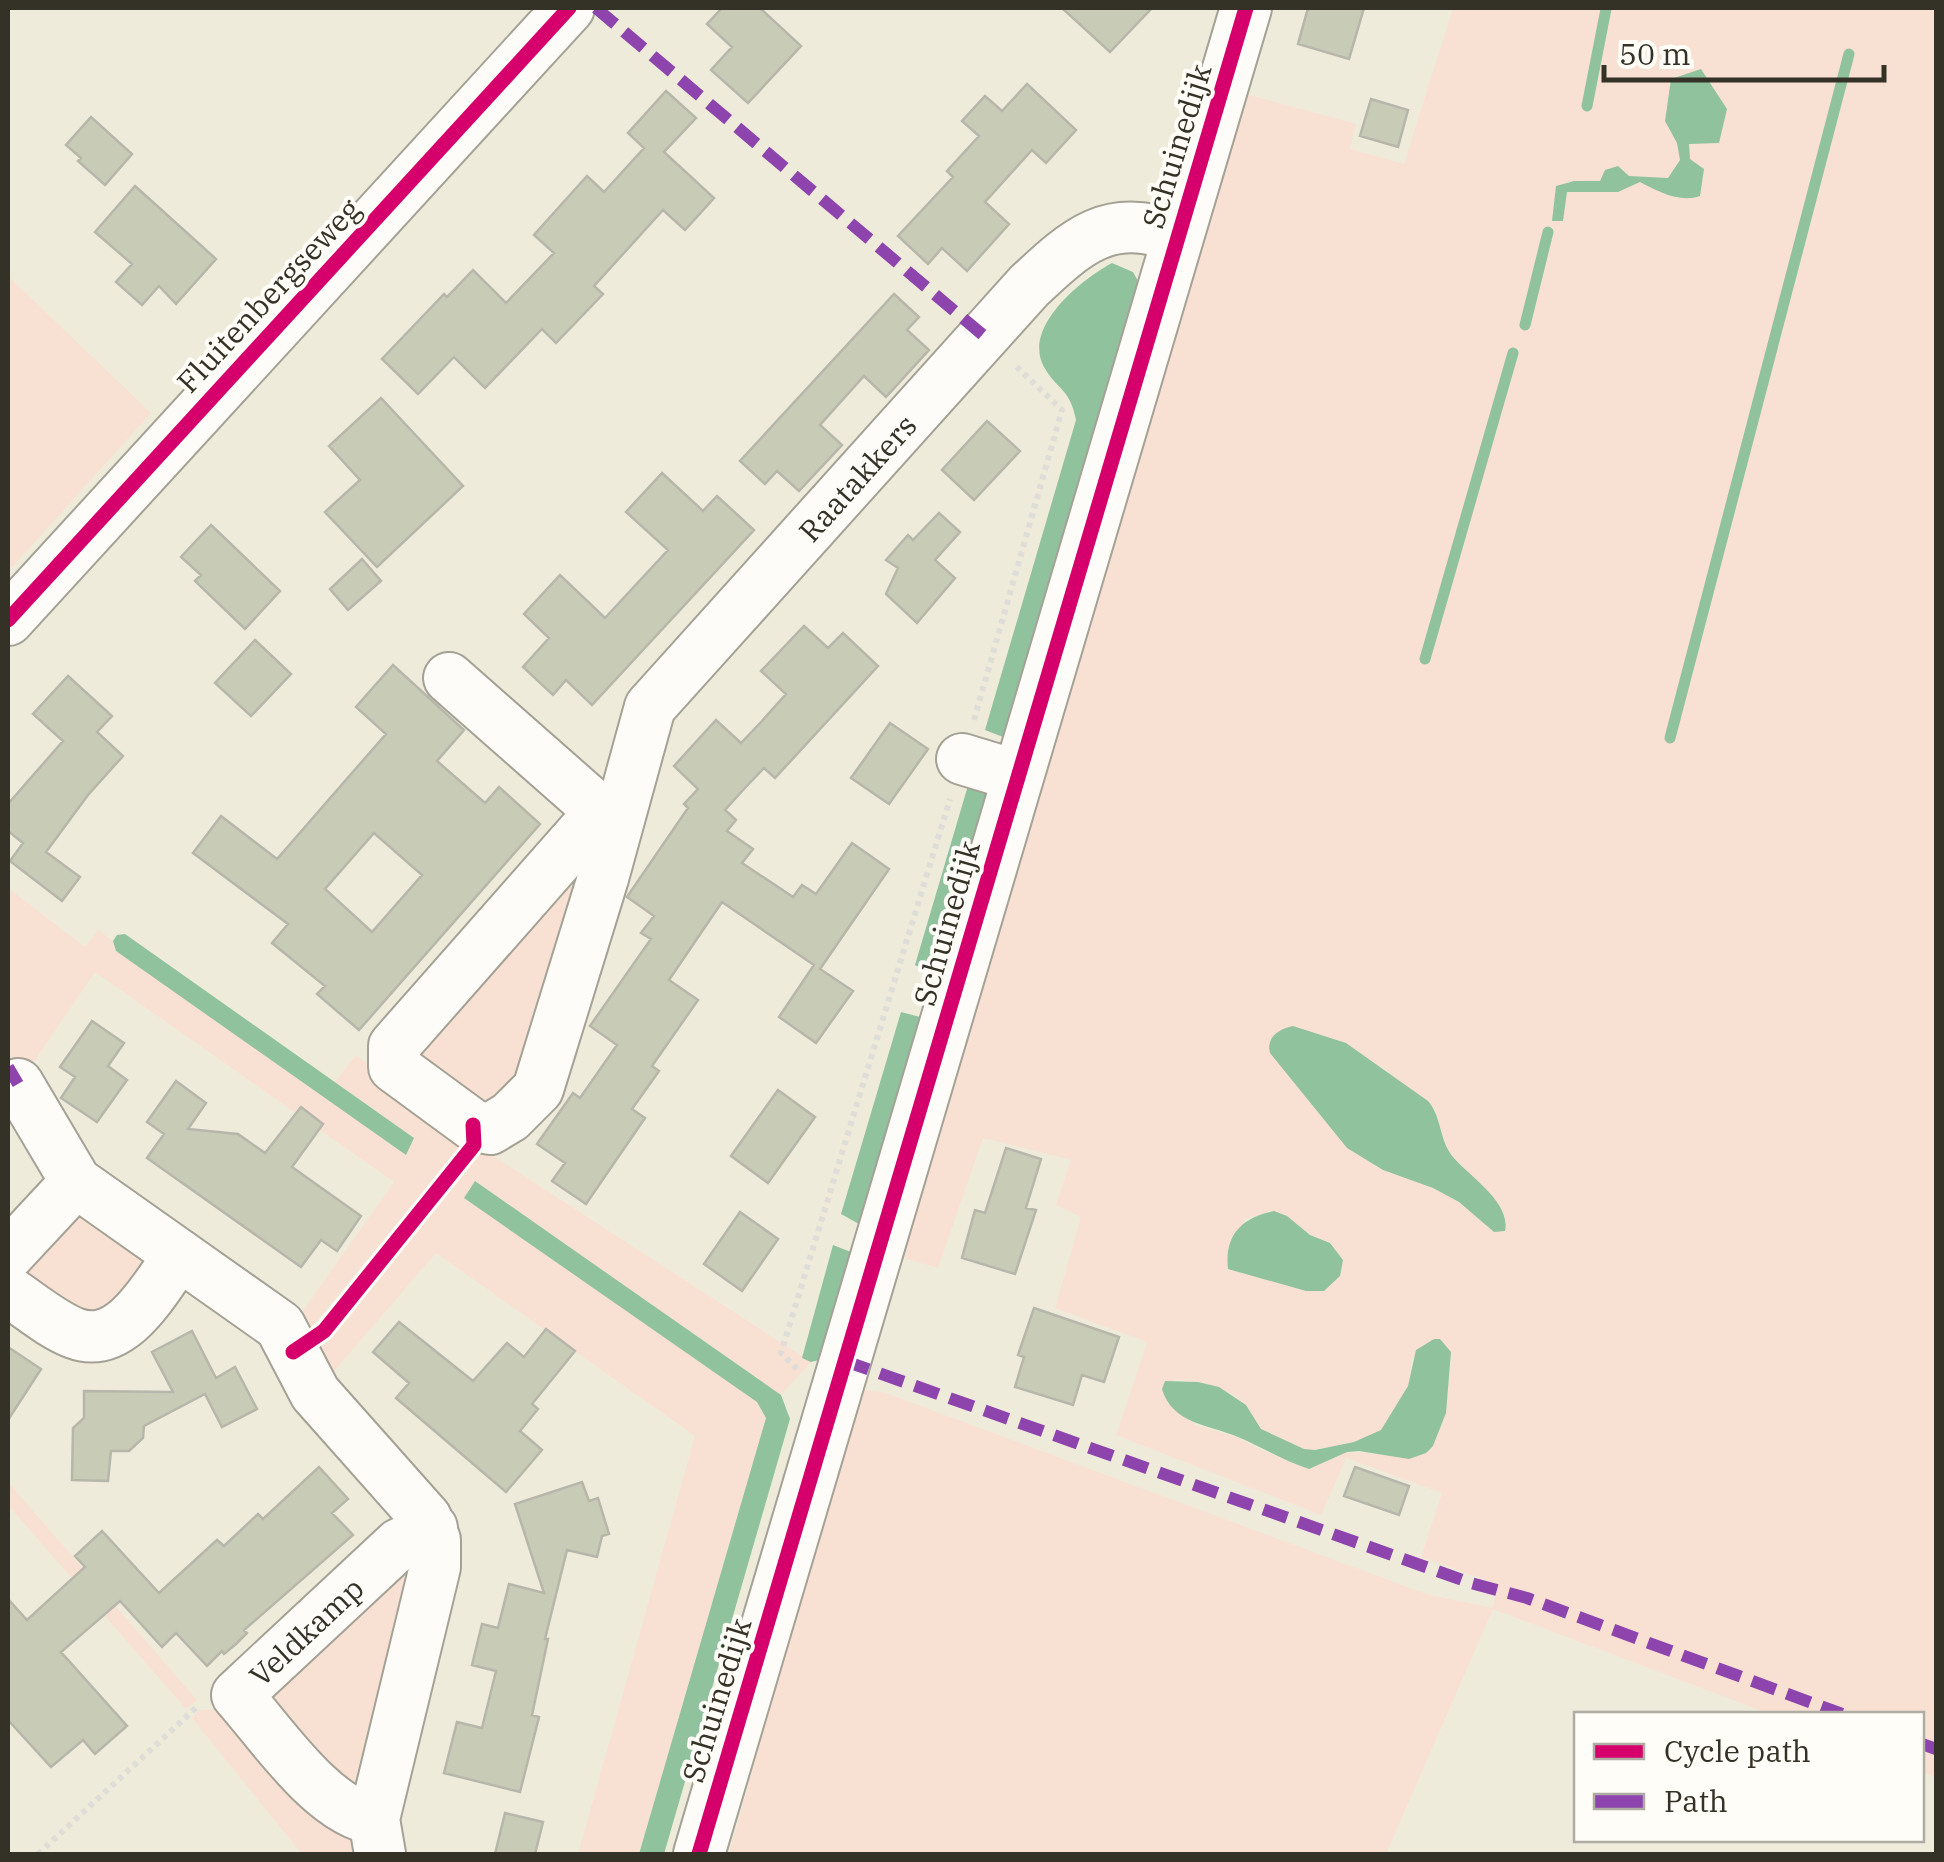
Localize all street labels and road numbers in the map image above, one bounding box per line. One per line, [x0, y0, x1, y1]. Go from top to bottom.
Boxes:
street label: Schuinedijk [1133, 59, 1220, 233]
street label: Fluitenbergseweg [168, 190, 368, 400]
street label: Raatakkers [789, 405, 924, 549]
street label: Schuinedijk [904, 836, 988, 1010]
street label: Veldkamp [240, 1568, 371, 1694]
street label: Schuinedijk [673, 1613, 760, 1787]

